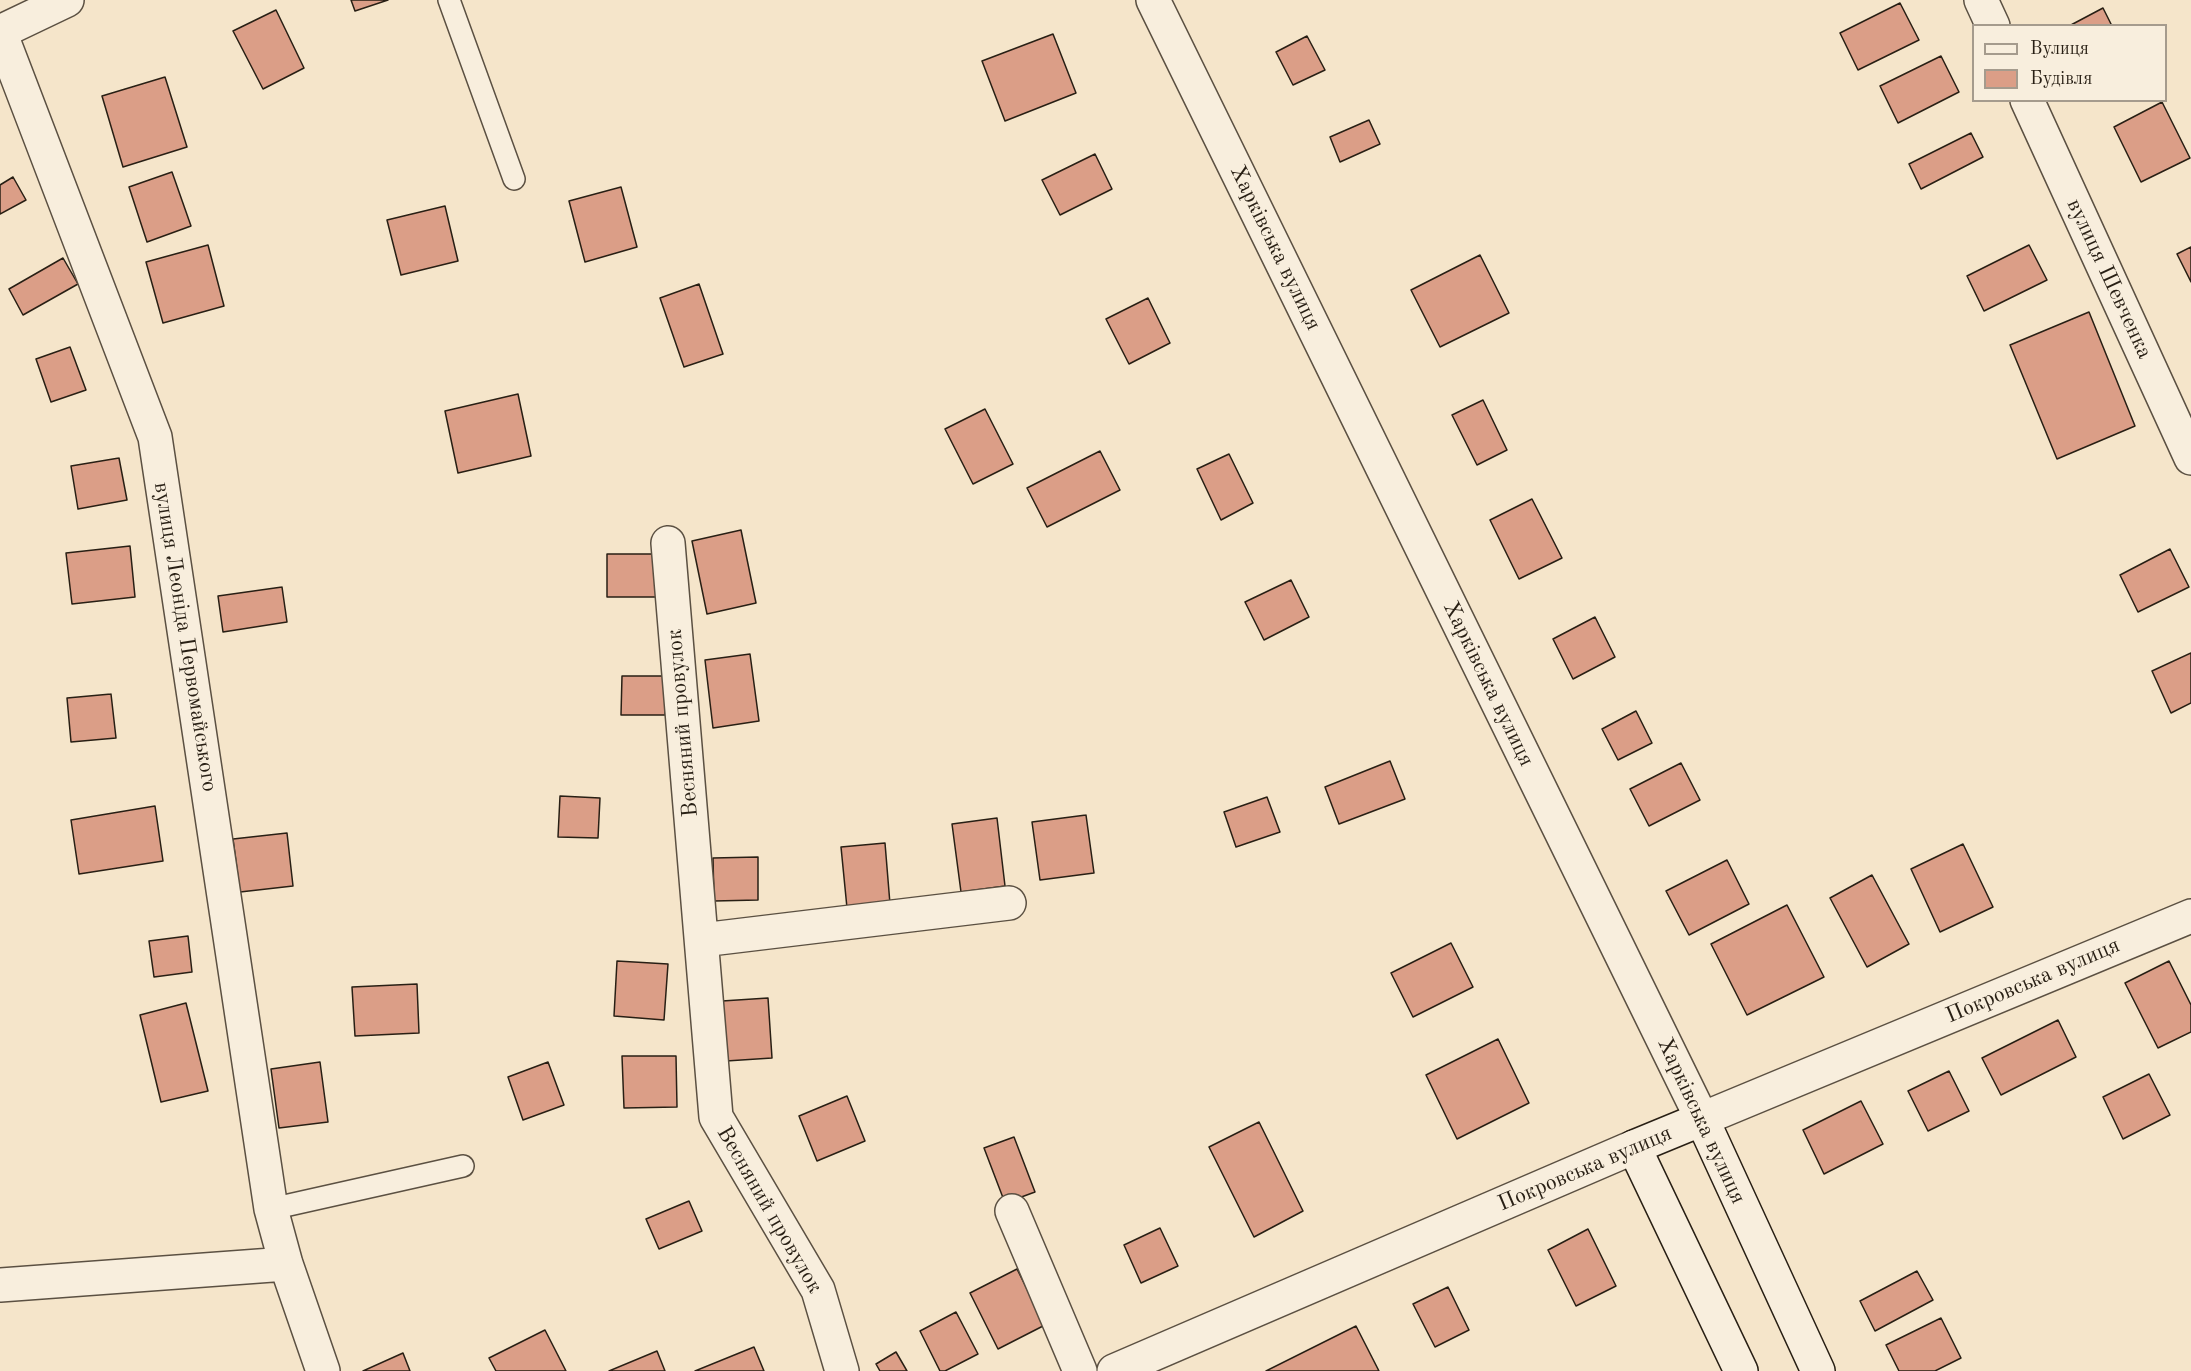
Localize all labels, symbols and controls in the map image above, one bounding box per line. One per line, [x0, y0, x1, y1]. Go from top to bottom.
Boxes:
legend [1972, 24, 2167, 102]
text: Вулиця [2030, 40, 2089, 58]
text: Будівля [2030, 70, 2092, 88]
street label: Харківська вулиця [1224, 161, 1326, 335]
street label: вулиця Шевченка [2060, 195, 2158, 363]
street label: вулиця Леоніда Первомайського [147, 480, 223, 794]
street label: Харківська вулиця [1437, 597, 1539, 771]
street label: Весняний провулок [662, 628, 704, 818]
street label: Покровська вулиця [1942, 932, 2124, 1030]
street label: Харківська вулиця [1651, 1034, 1751, 1208]
street label: Покровська вулиця [1494, 1120, 1676, 1218]
street label: Весняний провулок [710, 1122, 828, 1298]

